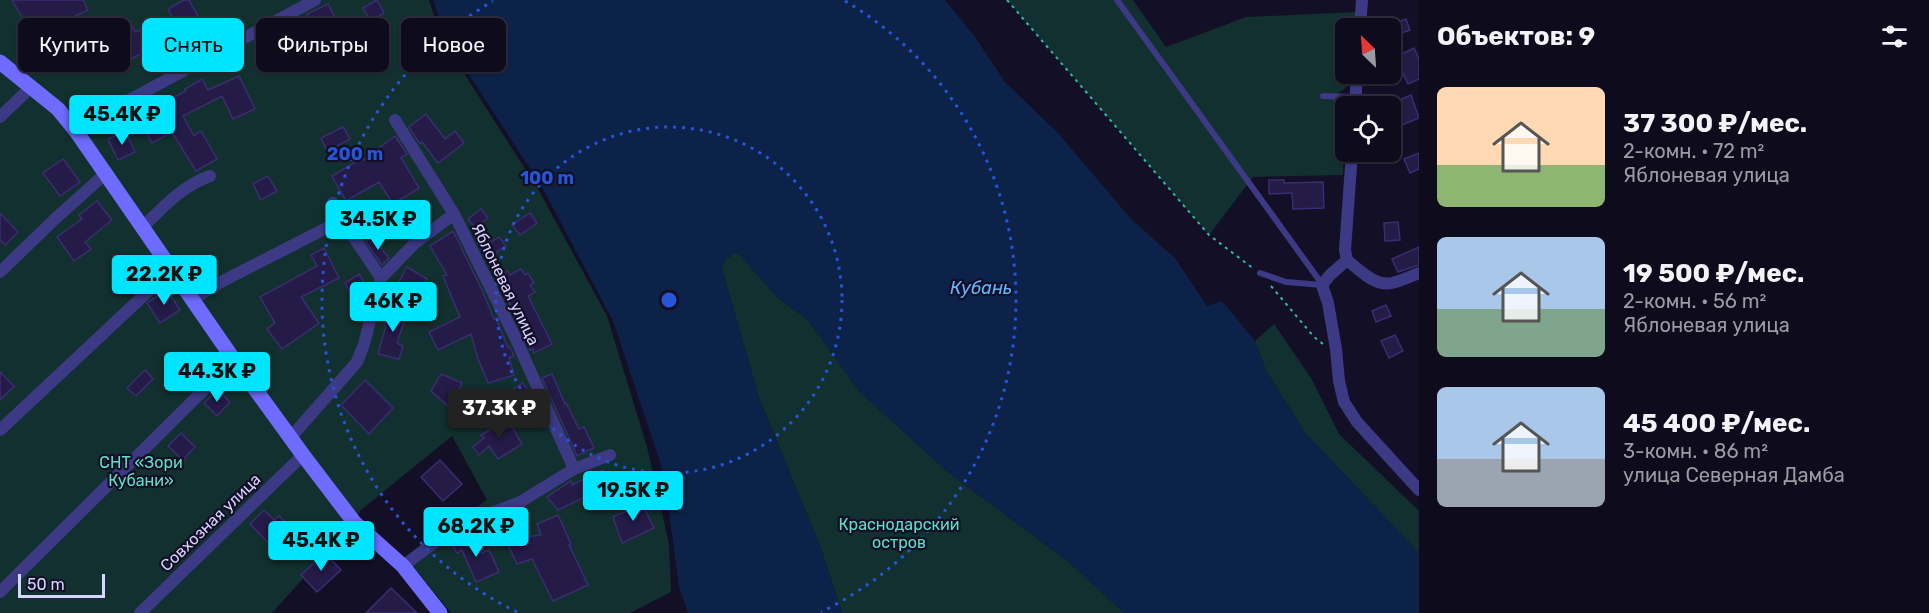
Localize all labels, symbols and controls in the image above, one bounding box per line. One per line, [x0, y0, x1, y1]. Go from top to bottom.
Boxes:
chip: Купить [18, 18, 130, 72]
chip: Снять [142, 18, 244, 72]
chip: Фильтры [256, 18, 389, 72]
chip: Новое [401, 18, 506, 72]
north arrow [1335, 18, 1401, 84]
map controls [1335, 18, 1401, 162]
icon: filters [1878, 20, 1911, 53]
text: Объектов: 9 [1437, 21, 1595, 52]
pin: 45.4K ₽ [67, 95, 177, 146]
button: locate [1335, 96, 1401, 162]
text: 45.4K ₽ [83, 102, 161, 126]
text: 37 300 ₽/мес. [1623, 108, 1807, 139]
icon: home [1485, 111, 1557, 183]
text: 2-комн. · 72 m² [1623, 139, 1764, 163]
text: 200 m [327, 143, 383, 165]
text: Яблоневая улица [1623, 163, 1790, 187]
text: 100 m [520, 167, 574, 189]
pin: 34.5K ₽ [323, 200, 433, 251]
text: 34.5K ₽ [339, 207, 417, 231]
street label: Яблоневая улица [468, 220, 543, 348]
pin: 22.2K ₽ [109, 255, 219, 306]
text: 19 500 ₽/мес. [1623, 258, 1804, 289]
icon: home [1485, 261, 1557, 333]
text: 22.2K ₽ [126, 262, 202, 286]
water label: Кубань [950, 277, 1012, 299]
pin: 46K ₽ [351, 282, 435, 333]
text: 46K ₽ [364, 289, 422, 313]
text: 2-комн. · 56 m² [1623, 289, 1766, 313]
centre of rings [659, 290, 679, 310]
text: Яблоневая улица [1623, 313, 1790, 337]
pin: 44.3K ₽ [162, 352, 272, 403]
text: 44.3K ₽ [178, 359, 256, 383]
pin: 37.3K ₽ [444, 389, 554, 440]
text: 37.3K ₽ [462, 396, 536, 420]
text: 45 400 ₽/мес. [1623, 408, 1810, 439]
icon: home [1485, 411, 1557, 483]
text: 3-комн. · 86 m² [1623, 439, 1768, 463]
park label: СНТ «Зори Кубани» [99, 453, 183, 490]
text: улица Северная Дамба [1623, 463, 1845, 487]
street label: Совхозная улица [156, 470, 264, 575]
pin: 19.5K ₽ [578, 471, 688, 522]
text: 19.5K ₽ [597, 478, 669, 502]
pin: 68.2K ₽ [421, 507, 531, 558]
text: 68.2K ₽ [438, 514, 515, 538]
park label: Краснодарский остров [838, 515, 960, 552]
pin: 45.4K ₽ [266, 521, 376, 572]
text: 45.4K ₽ [282, 528, 360, 552]
scale bar [18, 571, 105, 598]
text: 50 m [27, 575, 65, 594]

